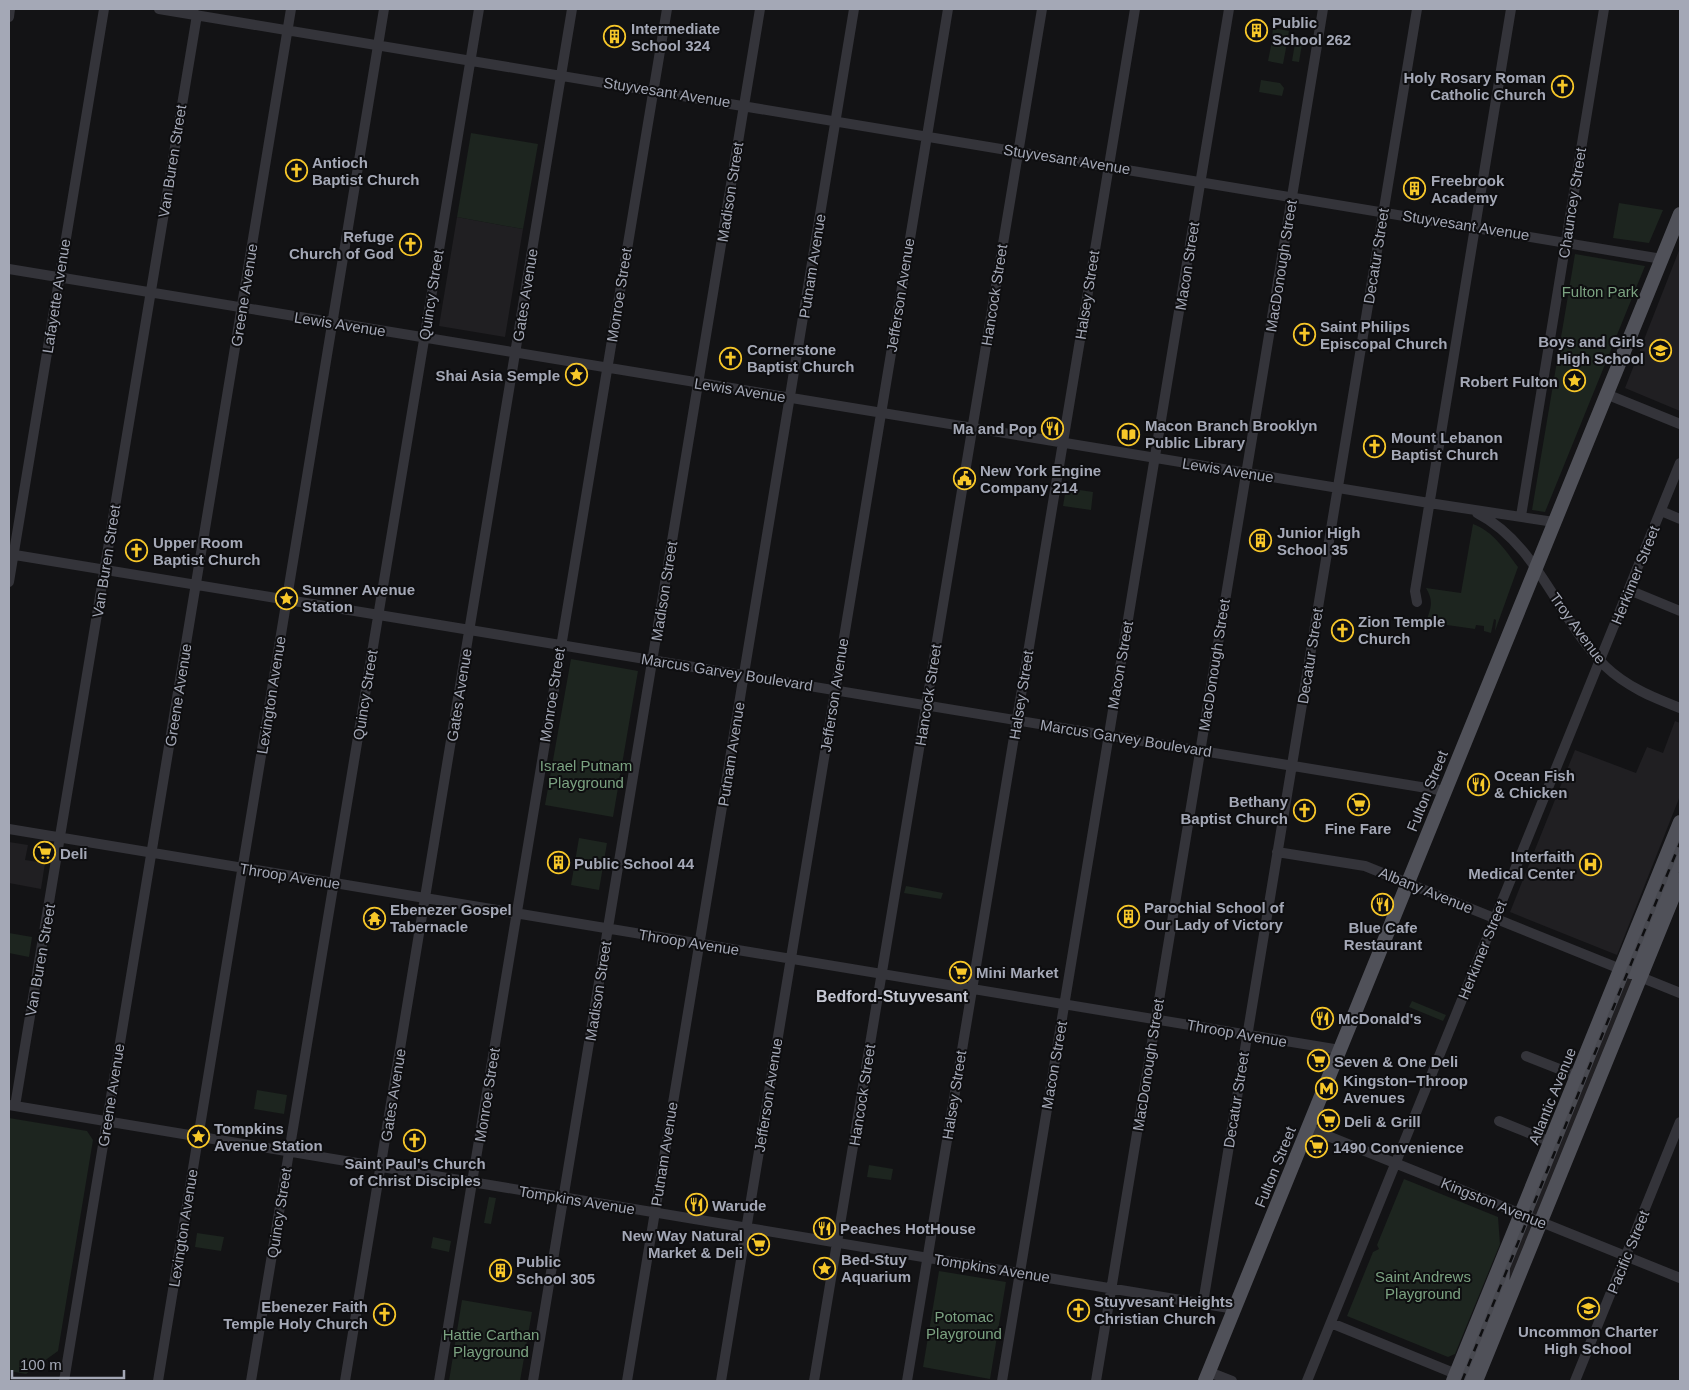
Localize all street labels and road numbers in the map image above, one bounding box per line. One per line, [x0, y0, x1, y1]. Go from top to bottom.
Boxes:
street label: Stuyvesant Avenue [602, 74, 732, 110]
street label: Van Buren Street [155, 103, 189, 219]
street label: Madison Street [714, 140, 746, 243]
street label: Stuyvesant Avenue [1002, 141, 1132, 177]
street label: Chauncey Street [1555, 146, 1589, 260]
street label: MacDonough Street [1262, 198, 1300, 333]
street label: Decatur Street [1360, 206, 1392, 305]
street label: Stuyvesant Avenue [1401, 207, 1531, 243]
street label: Putnam Avenue [795, 213, 829, 319]
street label: Macon Street [1172, 220, 1203, 311]
street label: Jefferson Avenue [883, 237, 917, 353]
street label: Lafayette Avenue [39, 238, 73, 354]
street label: Greene Avenue [227, 242, 261, 348]
street label: Hancock Street [978, 242, 1011, 347]
street label: Monroe Street [603, 246, 635, 343]
street label: Gates Avenue [509, 247, 541, 343]
street label: Quincy Street [415, 248, 447, 341]
street label: Halsey Street [1072, 248, 1103, 341]
street label: Lewis Avenue [293, 308, 387, 340]
street label: Lewis Avenue [693, 374, 787, 406]
street label: Lewis Avenue [1181, 454, 1275, 486]
street label: Van Buren Street [89, 503, 123, 619]
street label: Herkimer Street [1607, 522, 1663, 627]
street label: Madison Street [648, 539, 680, 642]
street label: Troy Avenue [1547, 589, 1609, 667]
street label: MacDonough Street [1195, 597, 1233, 732]
street label: Decatur Street [1294, 606, 1326, 705]
street label: Macon Street [1104, 619, 1136, 710]
street label: Lexington Avenue [253, 635, 289, 755]
street label: Jefferson Avenue [817, 637, 851, 753]
street label: Greene Avenue [161, 642, 195, 748]
street label: Hancock Street [912, 642, 945, 747]
street label: Monroe Street [536, 646, 568, 743]
street label: Gates Avenue [443, 647, 475, 743]
street label: Quincy Street [349, 648, 381, 741]
street label: Halsey Street [1006, 648, 1037, 741]
street label: Marcus Garvey Boulevard [640, 650, 814, 694]
street label: Putnam Avenue [714, 701, 748, 807]
street label: Marcus Garvey Boulevard [1039, 716, 1213, 760]
street label: Fulton Street [1403, 747, 1451, 834]
street label: Throop Avenue [239, 860, 341, 892]
street label: Albany Avenue [1377, 863, 1475, 917]
street label: Herkimer Street [1454, 897, 1510, 1002]
street label: Van Buren Street [22, 902, 58, 1018]
street label: Throop Avenue [638, 926, 740, 958]
street label: Madison Street [582, 939, 614, 1042]
street label: MacDonough Street [1129, 997, 1167, 1132]
street label: Throop Avenue [1186, 1016, 1288, 1050]
street label: Macon Street [1038, 1019, 1070, 1110]
street label: Jefferson Avenue [751, 1037, 785, 1153]
street label: Greene Avenue [94, 1042, 128, 1148]
street label: Hancock Street [846, 1042, 879, 1147]
street label: Atlantic Avenue [1525, 1045, 1579, 1147]
street label: Monroe Street [471, 1046, 503, 1143]
street label: Gates Avenue [377, 1047, 409, 1143]
street label: Halsey Street [939, 1048, 970, 1141]
street label: Decatur Street [1220, 1050, 1252, 1149]
street label: Putnam Avenue [647, 1101, 681, 1207]
street label: Fulton Street [1251, 1123, 1299, 1210]
street label: Quincy Street [263, 1166, 295, 1259]
street label: Lexington Avenue [165, 1168, 201, 1288]
street label: Kingston Avenue [1439, 1174, 1549, 1232]
street label: Tompkins Avenue [518, 1182, 636, 1218]
street label: Pacific Street [1604, 1207, 1653, 1296]
street label: Tompkins Avenue [933, 1250, 1051, 1286]

